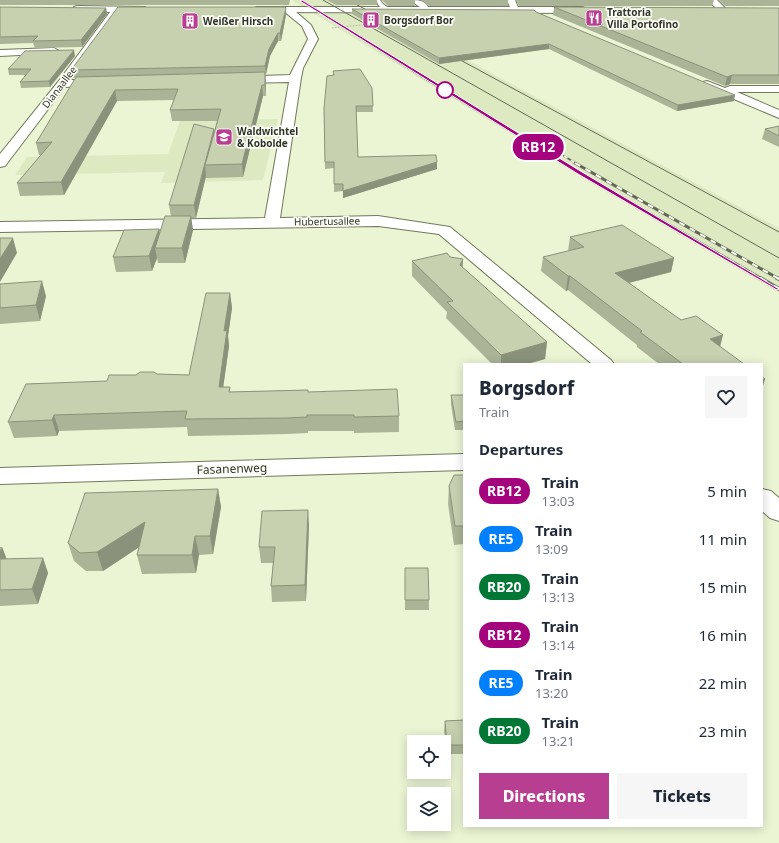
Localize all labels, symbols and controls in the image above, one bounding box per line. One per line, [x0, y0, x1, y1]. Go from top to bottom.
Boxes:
place label: Trattoria Villa Portofino [607, 5, 678, 31]
restaurant icon: Trattoria Villa Portofino [584, 8, 604, 28]
building icon: Borgsdorf Bor [361, 10, 381, 30]
building icon: Weißer Hirsch [180, 11, 200, 31]
place label: Borgsdorf Bor [384, 13, 454, 27]
place label: Weißer Hirsch [203, 14, 273, 28]
street label: Dianaallee [39, 63, 80, 111]
unlabelled marker [436, 81, 454, 99]
place label: Waldwichtel & Kobolde [237, 124, 298, 150]
school or university icon: Waldwichtel & Kobolde [214, 127, 234, 147]
line badge: RB12 [510, 134, 566, 160]
text: RB12 [521, 137, 555, 156]
street label: Hubertusallee [294, 213, 361, 229]
text: Borgsdorf [479, 375, 574, 401]
button: heart [705, 376, 747, 418]
text: Train [479, 403, 509, 421]
text: Departures [479, 439, 563, 459]
street label: Fasanenweg [196, 459, 268, 478]
text: Train [542, 472, 579, 492]
text: RB12 [487, 481, 522, 500]
text: 5 min [707, 481, 747, 501]
text: 13:03 [542, 492, 575, 510]
text: Train [535, 520, 573, 540]
text: RE5 [488, 529, 514, 548]
text: 11 min [699, 529, 747, 549]
text: 13:09 [535, 540, 568, 558]
text: Train [542, 568, 579, 588]
text: RB20 [487, 577, 522, 596]
text: 15 min [699, 577, 747, 597]
text: 13:13 [542, 588, 575, 606]
text: Train [542, 616, 579, 636]
text: RB12 [487, 625, 522, 644]
text: 16 min [699, 625, 747, 645]
text: 13:14 [542, 636, 575, 654]
text: Train [535, 664, 573, 684]
text: RE5 [488, 673, 514, 692]
text: 22 min [699, 673, 747, 693]
text: 13:20 [535, 684, 568, 702]
text: Train [542, 712, 579, 732]
text: RB20 [487, 721, 522, 740]
text: 23 min [699, 721, 747, 741]
text: 13:21 [542, 732, 575, 750]
map controls [407, 735, 451, 831]
button: locate [407, 735, 451, 779]
button: Directions [479, 773, 609, 819]
button: Tickets [617, 773, 747, 819]
button: layers [407, 787, 451, 831]

